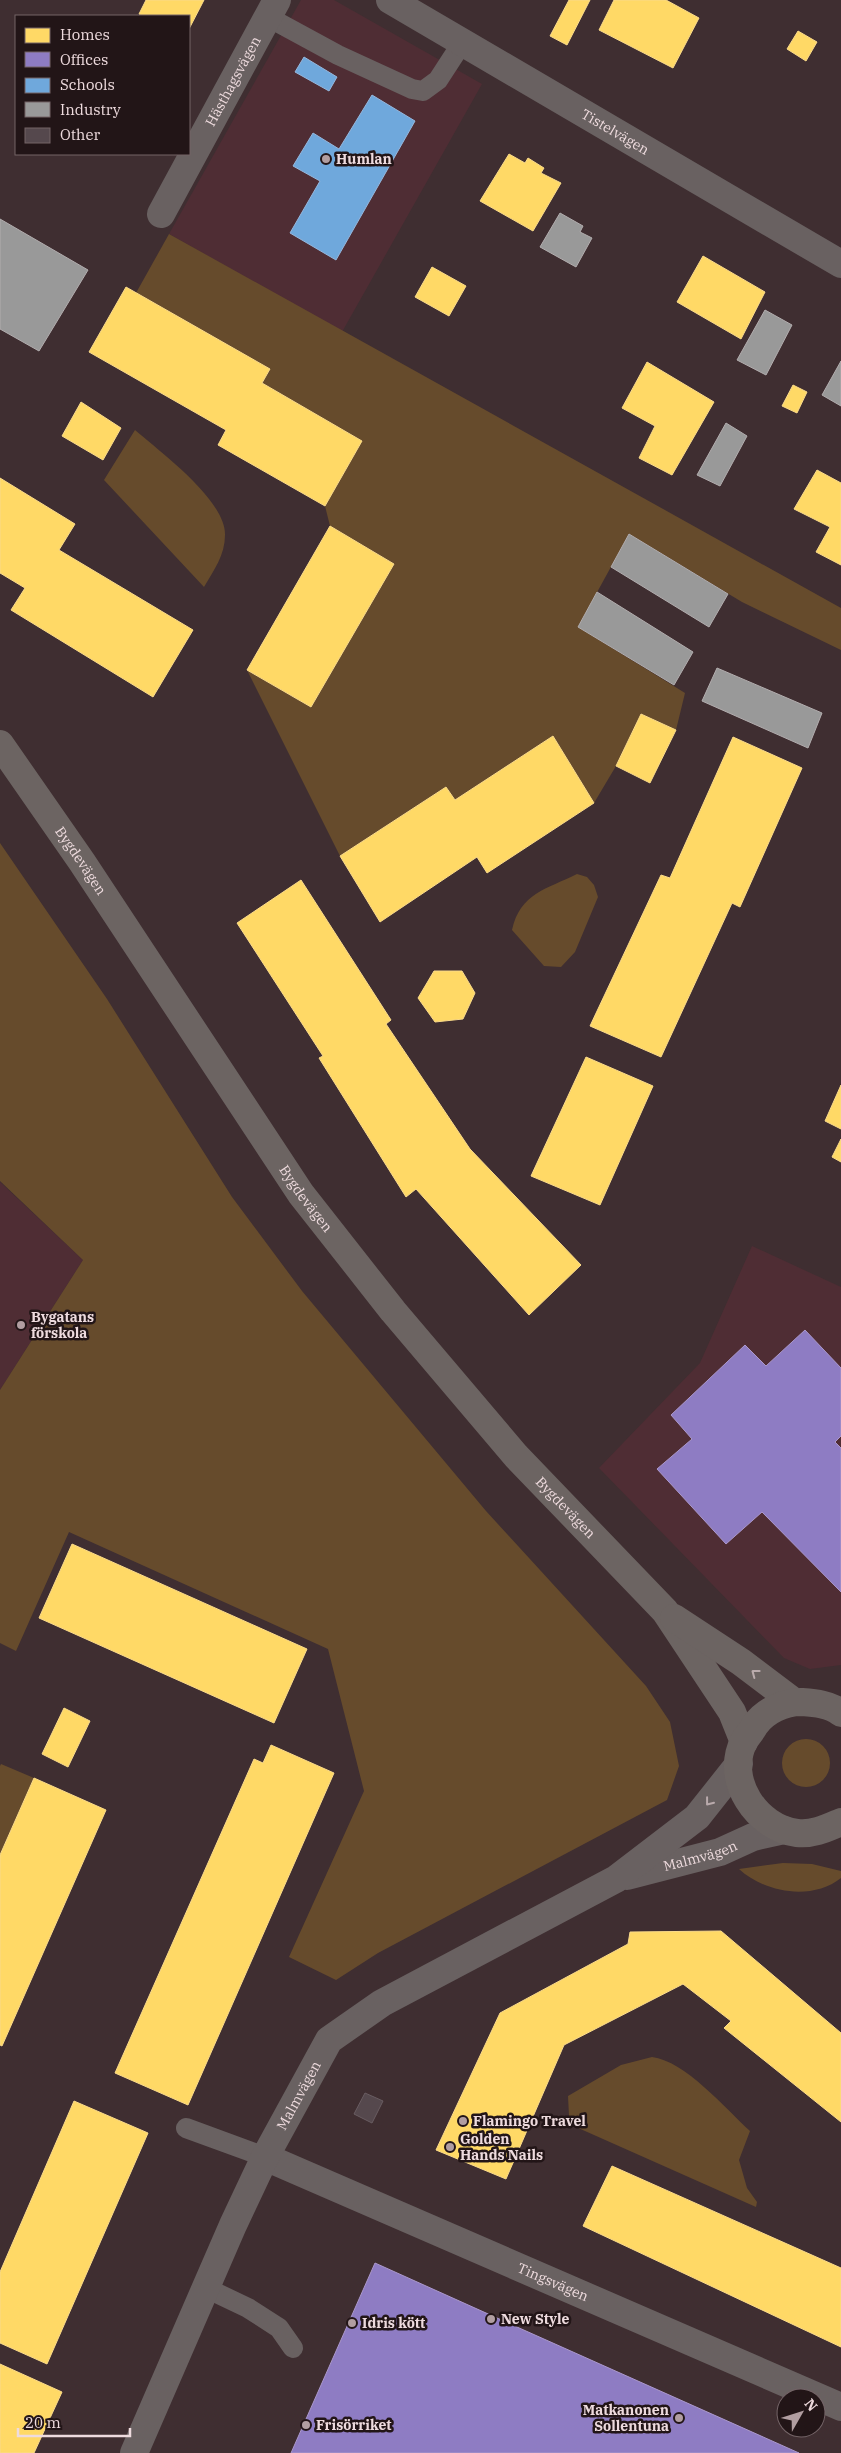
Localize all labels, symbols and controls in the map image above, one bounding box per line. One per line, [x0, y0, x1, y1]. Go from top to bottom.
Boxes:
legend [15, 15, 190, 155]
text: Homes [60, 25, 110, 44]
street label: Hästhagsvägen [201, 33, 265, 129]
text: Offices [60, 50, 108, 69]
text: Schools [60, 75, 115, 94]
text: Industry [60, 100, 121, 119]
street label: Tistelvägen [578, 105, 653, 159]
text: Other [60, 125, 100, 144]
place label: Humlan [336, 150, 392, 168]
marker: Humlan [320, 153, 332, 165]
street label: Bygdevägen [51, 823, 110, 899]
street label: Bygdevägen [275, 1162, 337, 1236]
place label: Bygatans förskola [31, 1308, 94, 1342]
marker: Bygatans förskola [15, 1319, 27, 1331]
street label: Bygdevägen [532, 1473, 600, 1542]
one-way arrow [752, 1670, 761, 1678]
one-way arrow [705, 1797, 714, 1806]
street label: Malmvägen [661, 1836, 740, 1875]
street label: Malmvägen [273, 2058, 325, 2133]
place label: Flamingo Travel [473, 2112, 586, 2130]
marker: Flamingo Travel [457, 2115, 469, 2127]
place label: Golden Hands Nails [460, 2130, 543, 2164]
marker: Golden Hands Nails [444, 2141, 456, 2153]
street label: Tingsvägen [515, 2259, 591, 2305]
place label: New Style [501, 2310, 570, 2328]
marker: New Style [485, 2313, 497, 2325]
place label: Idris kött [362, 2314, 425, 2332]
marker: Idris kött [346, 2317, 358, 2329]
north arrow [776, 2388, 826, 2438]
text: N [801, 2395, 822, 2415]
place label: Matkanonen Sollentuna [583, 2401, 669, 2435]
scale bar [18, 2406, 130, 2438]
marker: Matkanonen Sollentuna [673, 2412, 685, 2424]
text: 20 m [25, 2413, 61, 2432]
place label: Frisörriket [316, 2416, 392, 2434]
marker: Frisörriket [300, 2419, 312, 2431]

